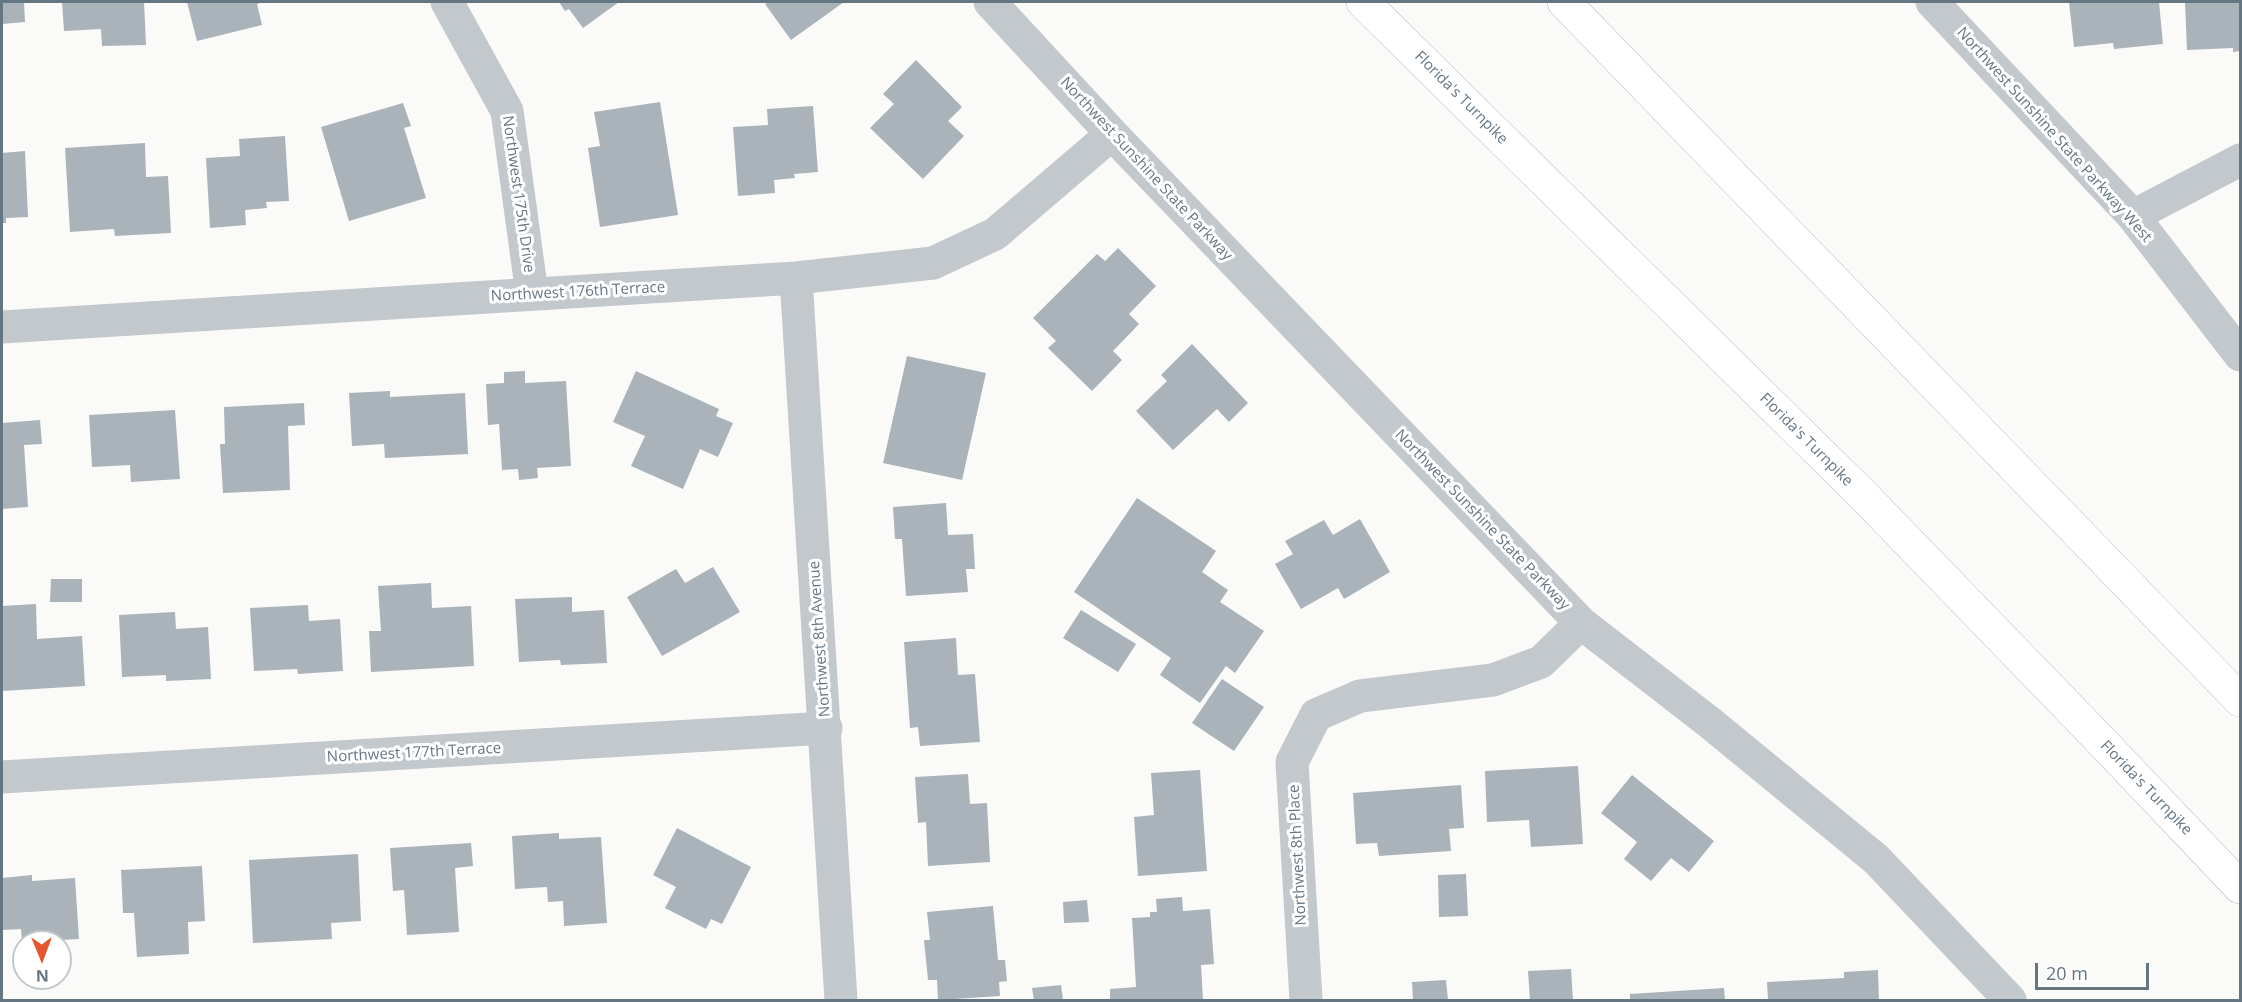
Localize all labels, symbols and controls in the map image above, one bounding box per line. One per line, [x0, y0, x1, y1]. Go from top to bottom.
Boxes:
street label: Northwest Sunshine State Parkway West [1953, 24, 2155, 246]
street label: Florida's Turnpike [1411, 48, 1511, 148]
street label: Northwest Sunshine State Parkway [1056, 74, 1236, 264]
street label: Northwest 175th Drive [498, 114, 538, 274]
street label: Northwest 176th Terrace [490, 278, 666, 306]
street label: Florida's Turnpike [1756, 390, 1856, 490]
street label: Northwest Sunshine State Parkway [1391, 426, 1573, 614]
street label: Northwest 8th Avenue [806, 560, 834, 718]
street label: Florida's Turnpike [2096, 737, 2196, 839]
street label: Northwest 177th Terrace [326, 739, 502, 767]
street label: Northwest 8th Place [1285, 784, 1311, 926]
north arrow [12, 930, 72, 990]
scale bar [2038, 951, 2152, 989]
text: 20 m [2046, 961, 2088, 985]
text: N [36, 965, 49, 987]

